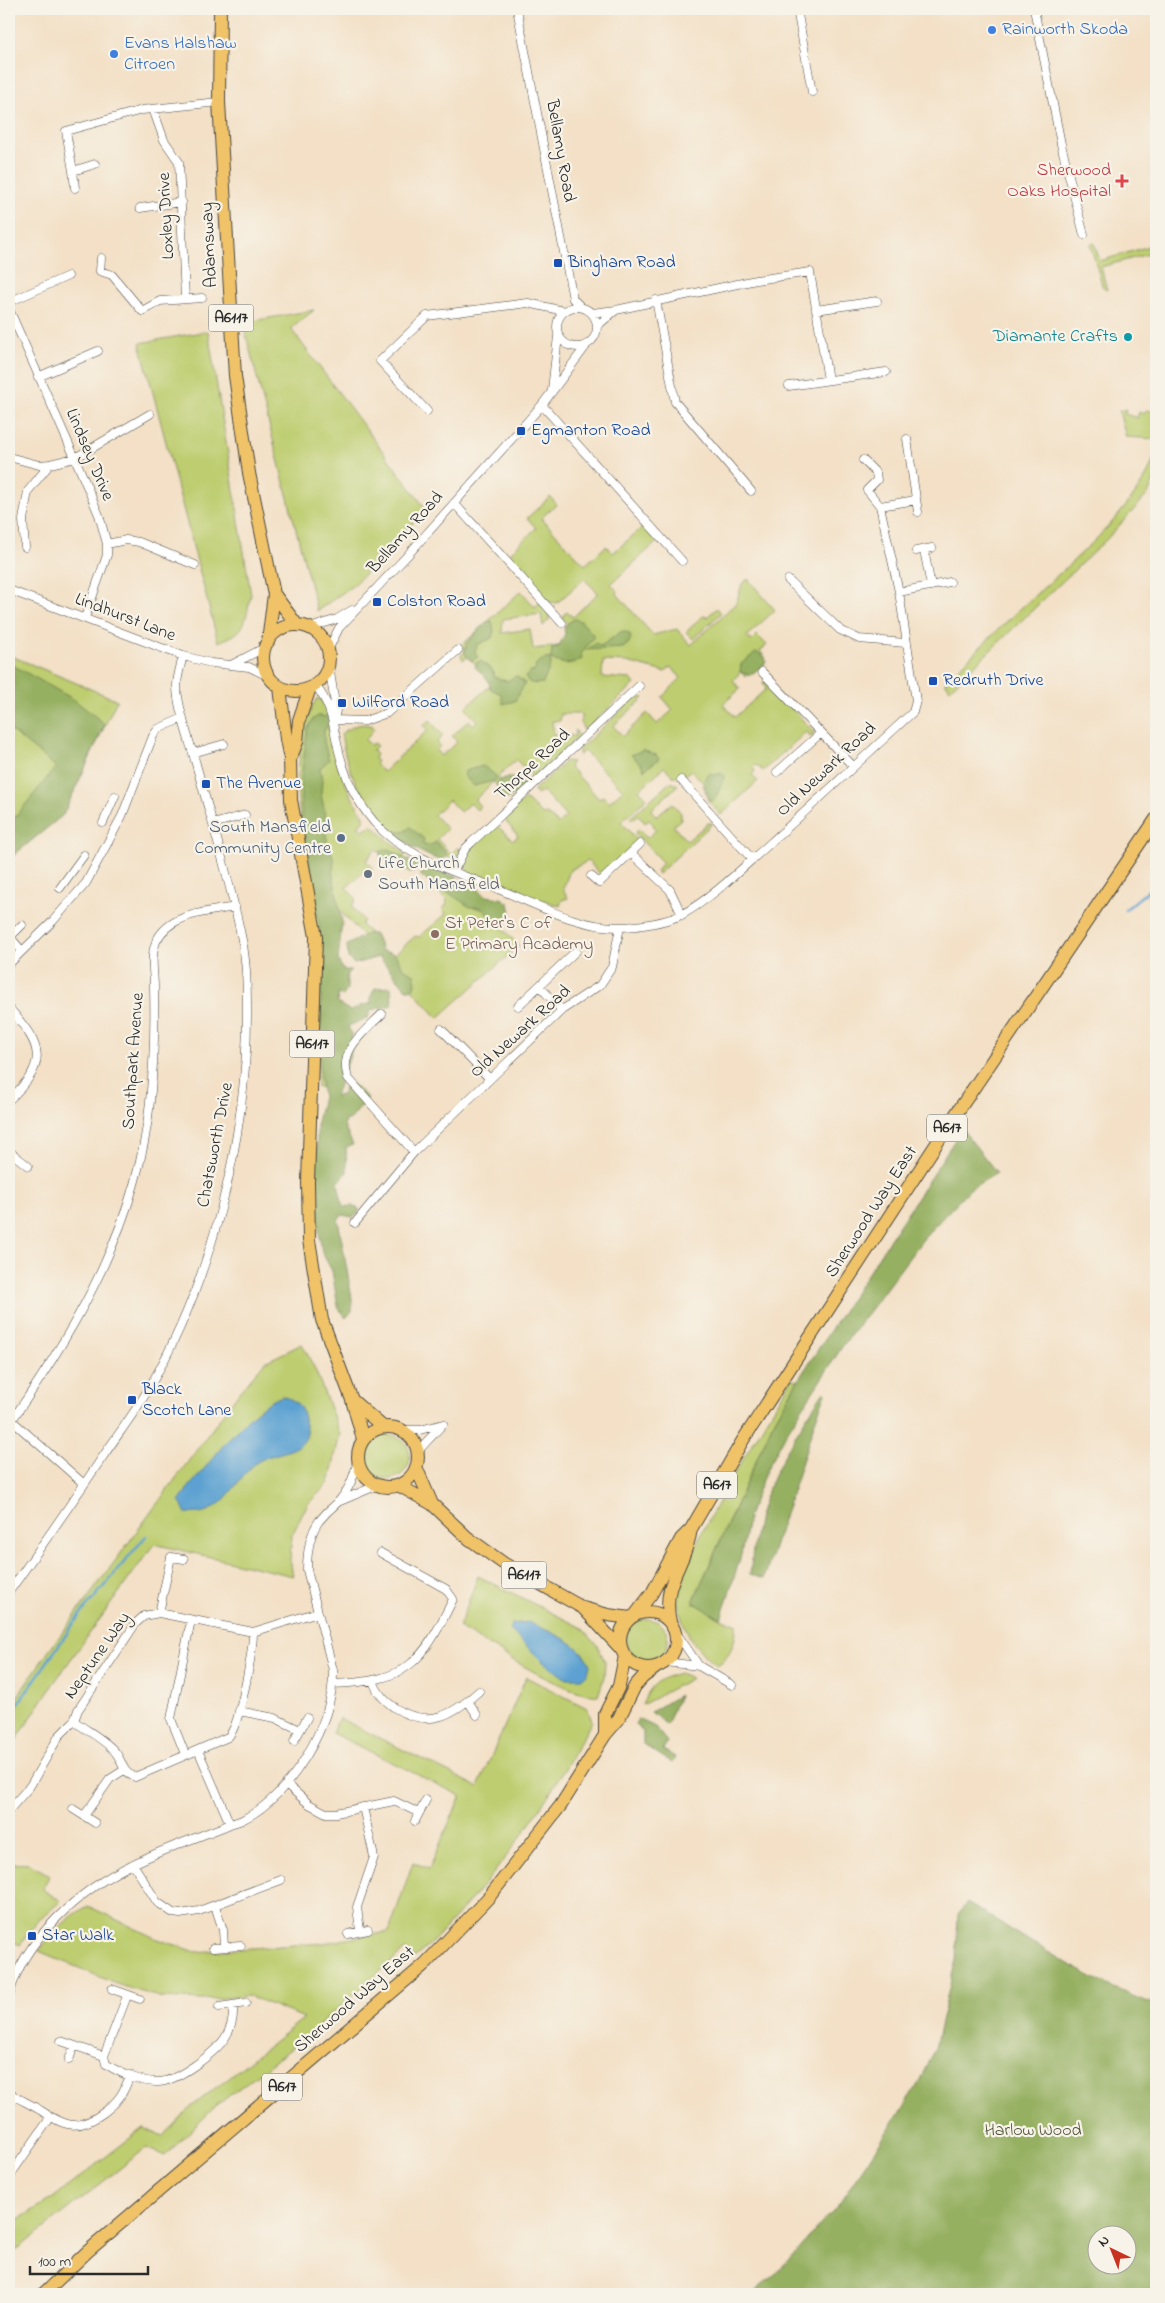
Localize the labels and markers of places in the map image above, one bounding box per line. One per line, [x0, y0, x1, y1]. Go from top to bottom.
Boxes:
place label: Rainworth Skoda [1002, 17, 1128, 43]
marker: Rainworth Skoda [986, 24, 998, 36]
place label: Evans Halshaw Citroen [124, 31, 237, 78]
marker: Evans Halshaw Citroen [108, 48, 120, 60]
place label: Sherwood Oaks Hospital [1007, 158, 1111, 205]
marker: Sherwood Oaks Hospital [1115, 174, 1129, 188]
place label: Bingham Road [567, 250, 676, 277]
marker: Bingham Road [552, 257, 564, 269]
place label: Diamante Crafts [992, 324, 1118, 350]
marker: Diamante Crafts [1122, 331, 1134, 343]
place label: Egmanton Road [531, 418, 651, 445]
marker: Egmanton Road [515, 425, 527, 437]
place label: Colston Road [387, 589, 486, 615]
marker: Colston Road [371, 596, 383, 608]
place label: Redruth Drive [943, 668, 1045, 694]
marker: Redruth Drive [927, 675, 939, 687]
place label: Wilford Road [352, 690, 449, 716]
marker: Wilford Road [336, 697, 348, 709]
place label: The Avenue [216, 771, 302, 797]
marker: The Avenue [200, 778, 212, 790]
place label: South Mansfield Community Centre [194, 815, 332, 862]
marker: South Mansfield Community Centre [335, 832, 347, 844]
place label: Life Church South Mansfield [378, 851, 500, 898]
marker: Life Church South Mansfield [362, 868, 374, 880]
place label: St Peter's C of E Primary Academy [445, 911, 593, 958]
marker: St Peter's C of E Primary Academy [429, 928, 441, 940]
place label: Black Scotch Lane [141, 1377, 232, 1424]
marker: Black Scotch Lane [126, 1394, 138, 1406]
place label: Star Walk [42, 1923, 114, 1949]
marker: Star Walk [26, 1930, 38, 1942]

